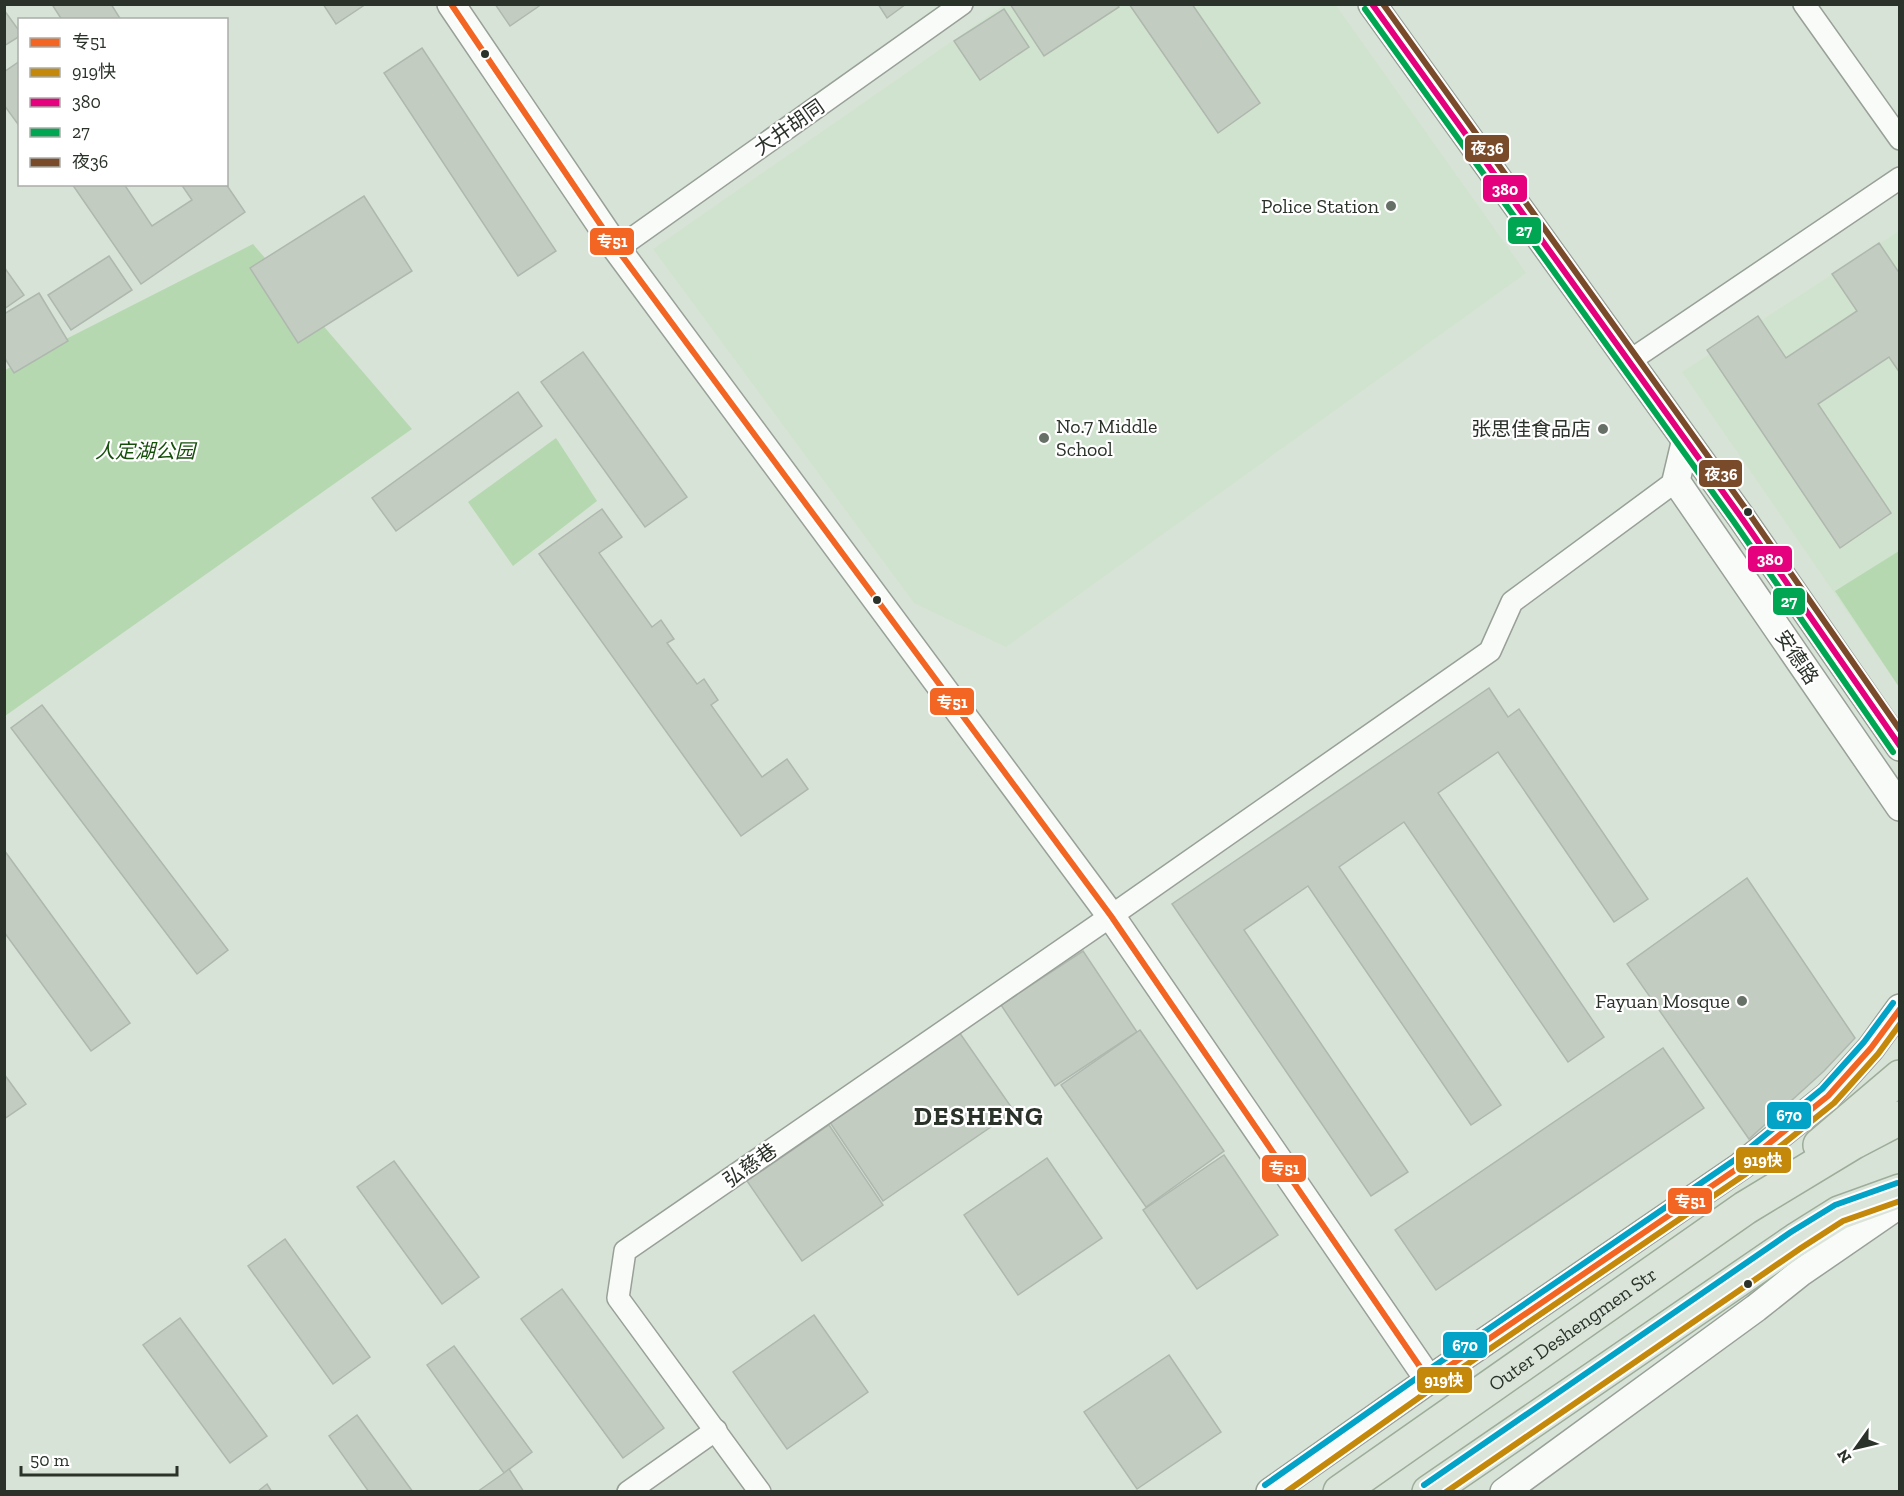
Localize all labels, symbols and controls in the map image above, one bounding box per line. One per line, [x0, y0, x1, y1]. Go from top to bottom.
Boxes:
legend [18, 18, 228, 186]
text: 专51 [72, 31, 106, 53]
unlabelled marker [479, 48, 491, 60]
text: 919快 [72, 61, 116, 83]
text: 380 [72, 91, 101, 113]
street label: 大井胡同 [749, 94, 829, 160]
text: 27 [72, 121, 90, 143]
line badge: 夜36 [1464, 134, 1510, 163]
text: 夜36 [1470, 139, 1504, 158]
text: 夜36 [72, 151, 108, 173]
line badge: 380 [1482, 174, 1528, 203]
text: 380 [1492, 180, 1518, 199]
place label: Police Station [1261, 194, 1380, 218]
marker: Police Station [1384, 199, 1398, 213]
line badge: 27 [1507, 216, 1542, 245]
text: 27 [1516, 221, 1532, 240]
line badge: 专51 [589, 227, 635, 256]
text: 专51 [597, 232, 628, 251]
place label: No.7 Middle School [1056, 414, 1158, 461]
place label: 张思佳食品店 [1471, 417, 1591, 441]
marker: 张思佳食品店 [1596, 422, 1610, 436]
marker: No.7 Middle School [1037, 431, 1051, 445]
park label: 人定湖公园 [95, 439, 198, 463]
line badge: 夜36 [1698, 459, 1743, 488]
text: 夜36 [1704, 465, 1738, 484]
unlabelled marker [1742, 506, 1754, 518]
line badge: 380 [1747, 545, 1793, 573]
text: 380 [1757, 550, 1783, 569]
line badge: 27 [1772, 587, 1806, 616]
text: 27 [1781, 592, 1797, 611]
unlabelled marker [871, 594, 883, 606]
street label: 安德路 [1770, 625, 1824, 689]
line badge: 专51 [929, 687, 975, 716]
text: 专51 [937, 693, 968, 712]
place label: Fayuan Mosque [1595, 989, 1730, 1013]
marker: Fayuan Mosque [1735, 994, 1749, 1008]
district label: DESHENG [914, 1100, 1044, 1132]
line badge: 670 [1766, 1101, 1812, 1130]
text: 670 [1776, 1106, 1802, 1125]
street label: 弘慈巷 [719, 1138, 781, 1192]
line badge: 919快 [1735, 1146, 1792, 1174]
text: 919快 [1743, 1151, 1783, 1170]
line badge: 专51 [1261, 1154, 1307, 1183]
text: 专51 [1269, 1159, 1300, 1178]
line badge: 专51 [1667, 1187, 1713, 1215]
text: 专51 [1675, 1192, 1706, 1211]
street label: Outer Deshengmen Str [1484, 1262, 1661, 1396]
unlabelled marker [1742, 1278, 1754, 1290]
line badge: 670 [1442, 1331, 1488, 1359]
text: 670 [1452, 1336, 1478, 1355]
line badge: 919快 [1416, 1366, 1473, 1394]
text: 919快 [1424, 1371, 1464, 1390]
north arrow [1826, 1418, 1886, 1478]
scale bar [21, 1439, 177, 1477]
text: N [1833, 1446, 1855, 1466]
text: 50 m [30, 1449, 70, 1471]

